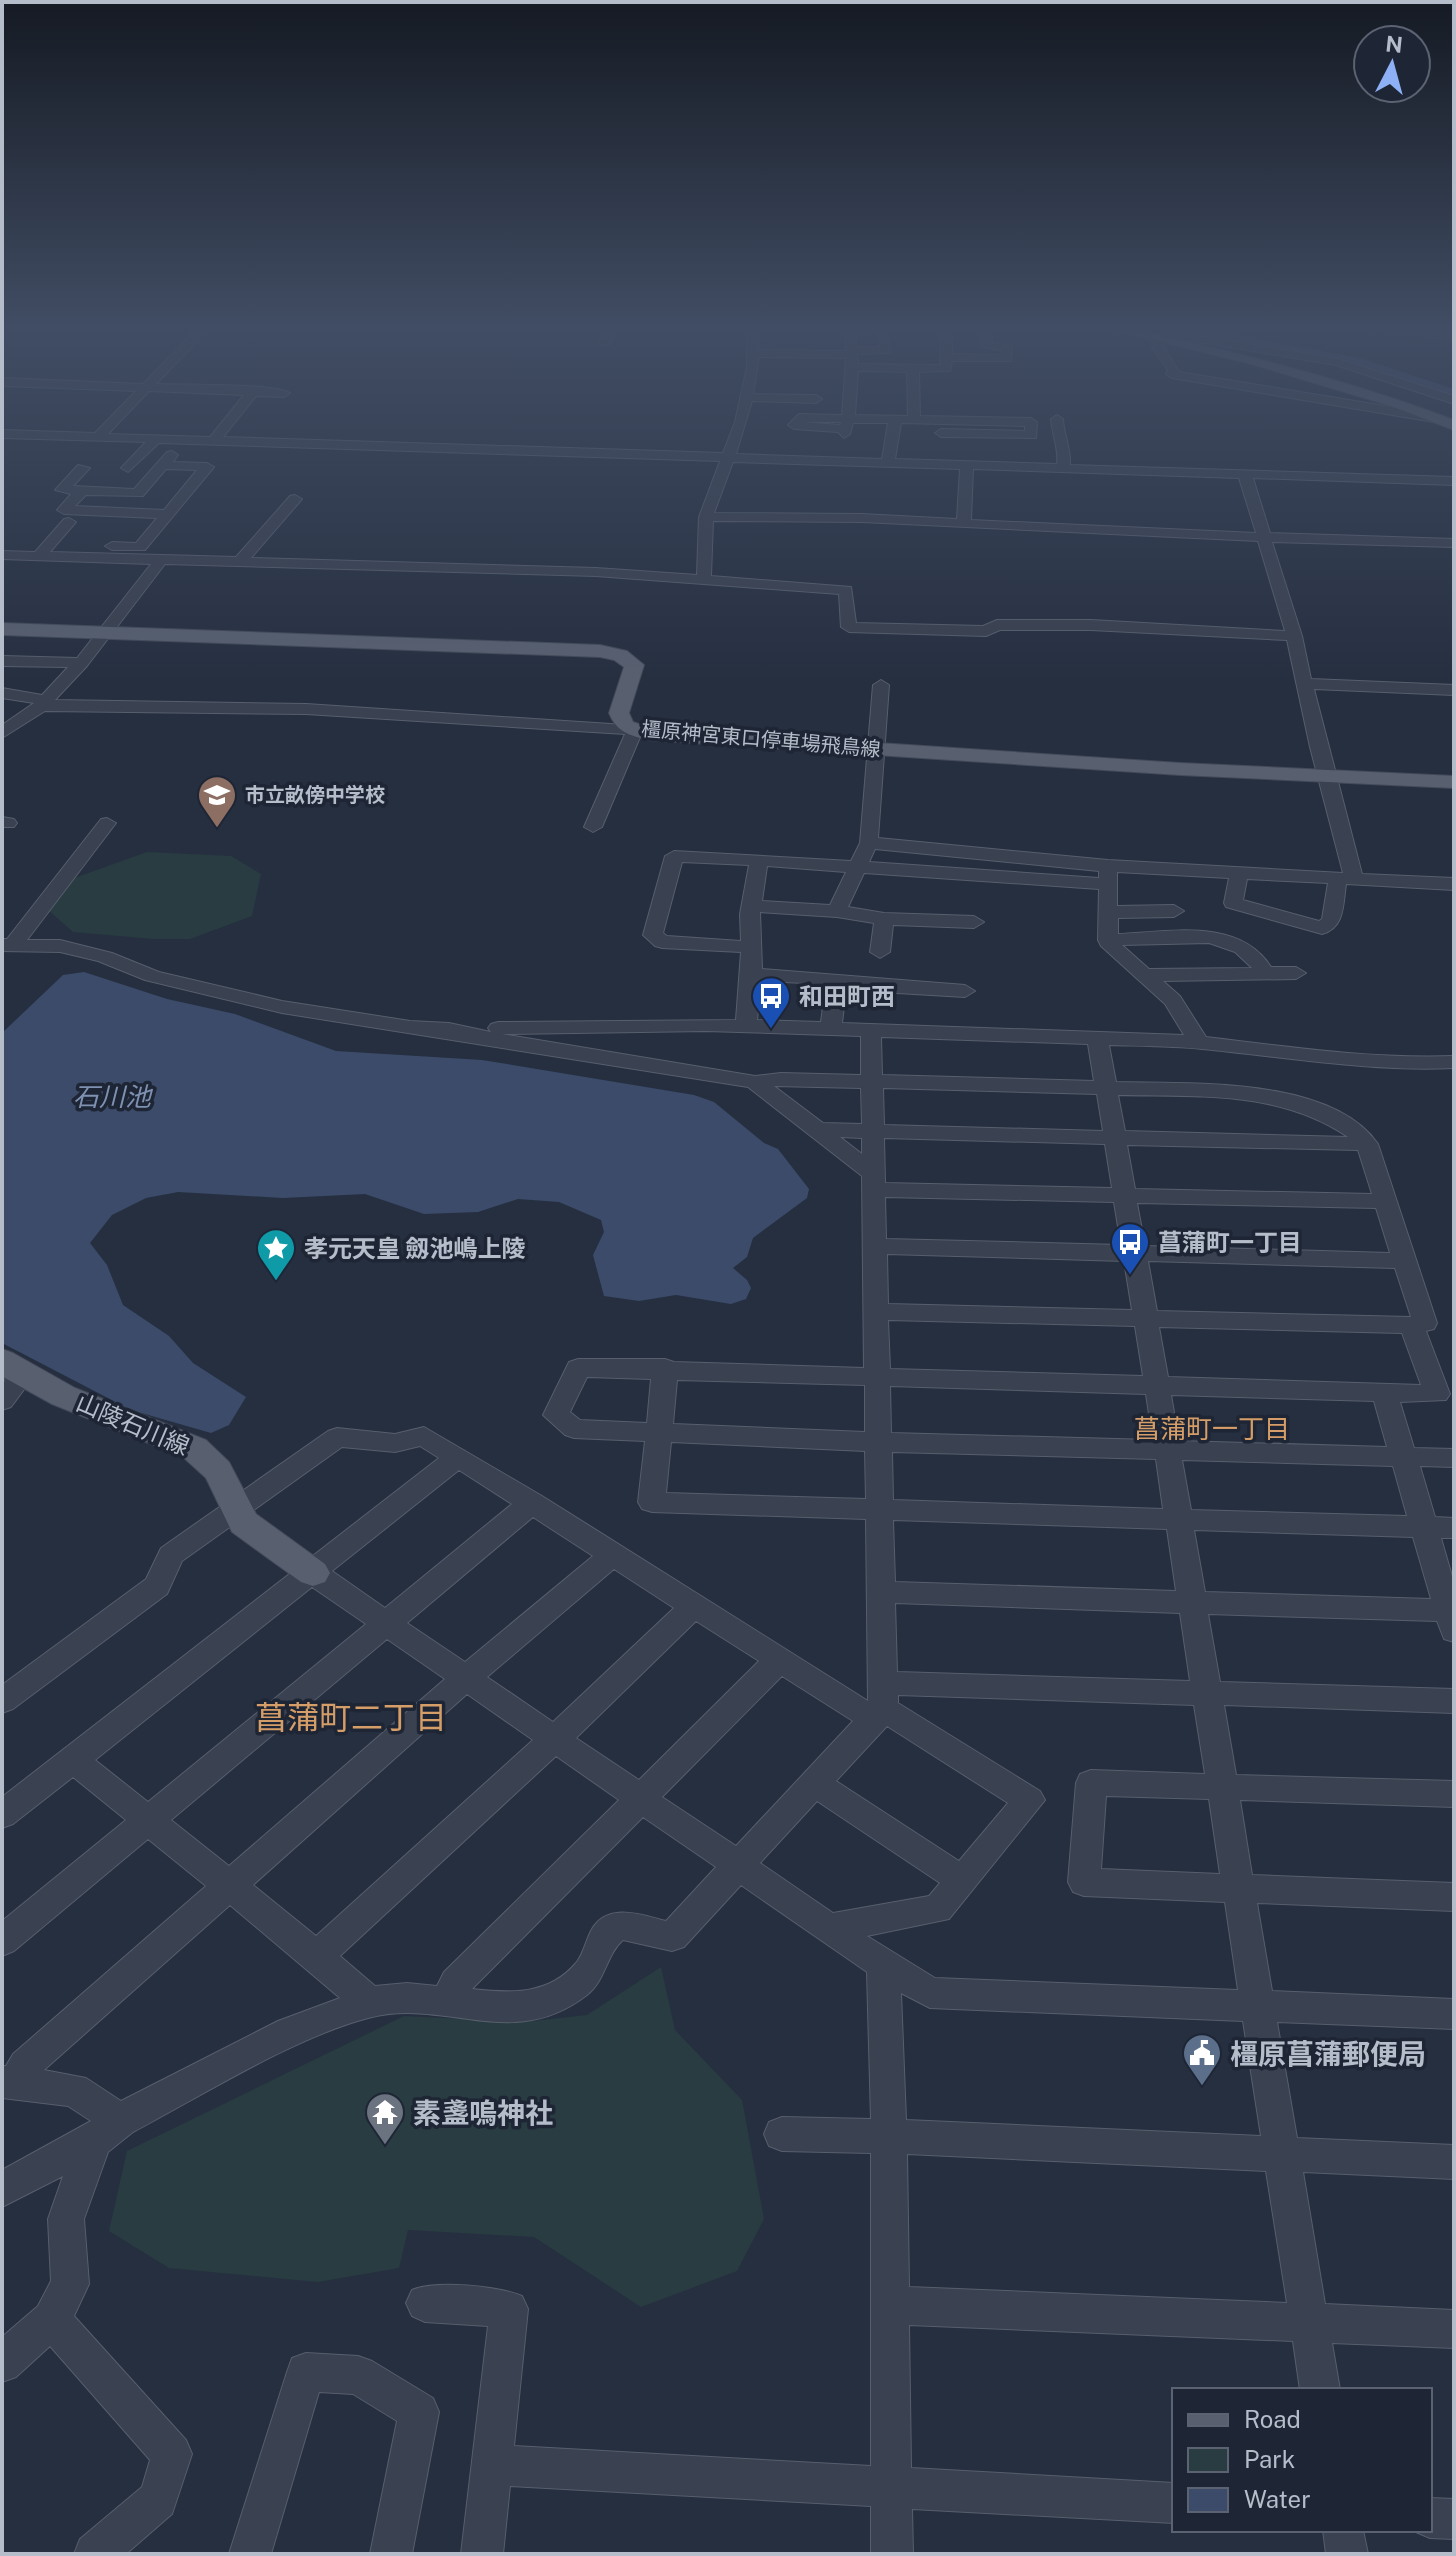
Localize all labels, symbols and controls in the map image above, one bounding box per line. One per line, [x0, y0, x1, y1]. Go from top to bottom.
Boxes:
north arrow [1352, 24, 1432, 104]
text: N [1384, 30, 1404, 58]
street label: 橿原神宮東口停車場飛鳥線 [640, 717, 882, 761]
school or university icon: 市立畝傍中学校 [196, 774, 238, 829]
place label: 市立畝傍中学校 [245, 783, 385, 807]
bus stop icon: 和田町西 [750, 975, 792, 1030]
place label: 和田町西 [799, 982, 895, 1010]
water label: 石川池 [73, 1081, 154, 1112]
bus stop icon: 菖蒲町一丁目 [1109, 1221, 1151, 1276]
place icon: 孝元天皇 劔池嶋上陵 [255, 1227, 297, 1282]
place label: 菖蒲町一丁目 [1158, 1228, 1302, 1256]
place label: 孝元天皇 劔池嶋上陵 [304, 1234, 525, 1262]
street label: 山陵石川線 [72, 1388, 194, 1460]
district label: 菖蒲町一丁目 [1134, 1413, 1290, 1444]
district label: 菖蒲町二丁目 [255, 1699, 447, 1736]
public building icon: 橿原菖蒲郵便局 [1181, 2032, 1223, 2087]
place label: 橿原菖蒲郵便局 [1230, 2037, 1426, 2070]
temple icon: 素盞嗚神社 [364, 2091, 406, 2146]
place label: 素盞嗚神社 [413, 2096, 553, 2129]
legend [1172, 2388, 1432, 2532]
text: Road [1244, 2405, 1301, 2433]
text: Park [1244, 2445, 1295, 2473]
text: Water [1244, 2485, 1311, 2513]

